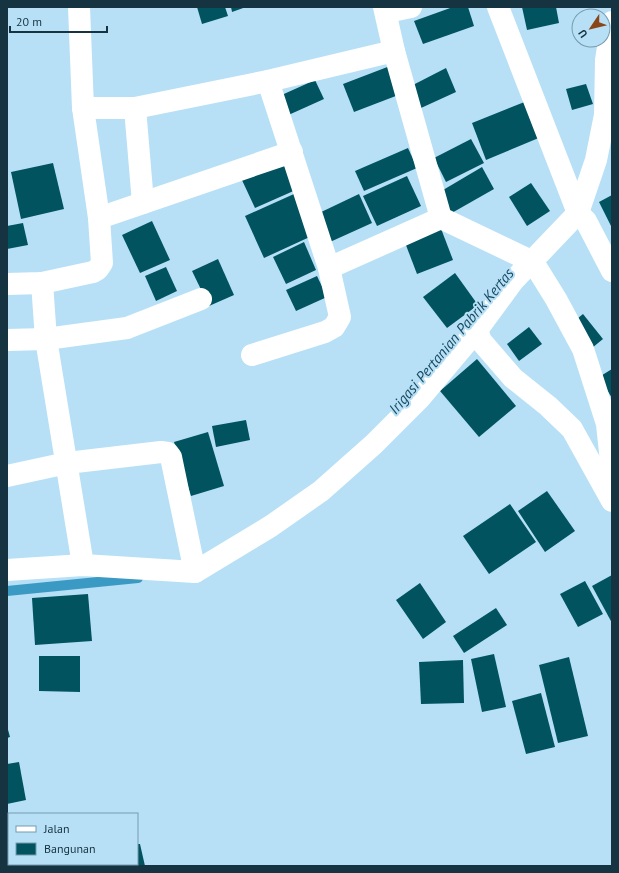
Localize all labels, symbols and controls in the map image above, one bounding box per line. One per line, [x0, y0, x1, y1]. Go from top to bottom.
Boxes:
scale bar [10, 8, 107, 34]
north arrow [571, 8, 611, 48]
text: 20 m [16, 14, 42, 29]
text: U [575, 27, 591, 41]
water label: Irigasi Pertanian Pabrik Kertas [384, 264, 518, 418]
legend [8, 813, 138, 865]
text: Jalan [43, 821, 69, 836]
text: Bangunan [44, 841, 96, 856]

